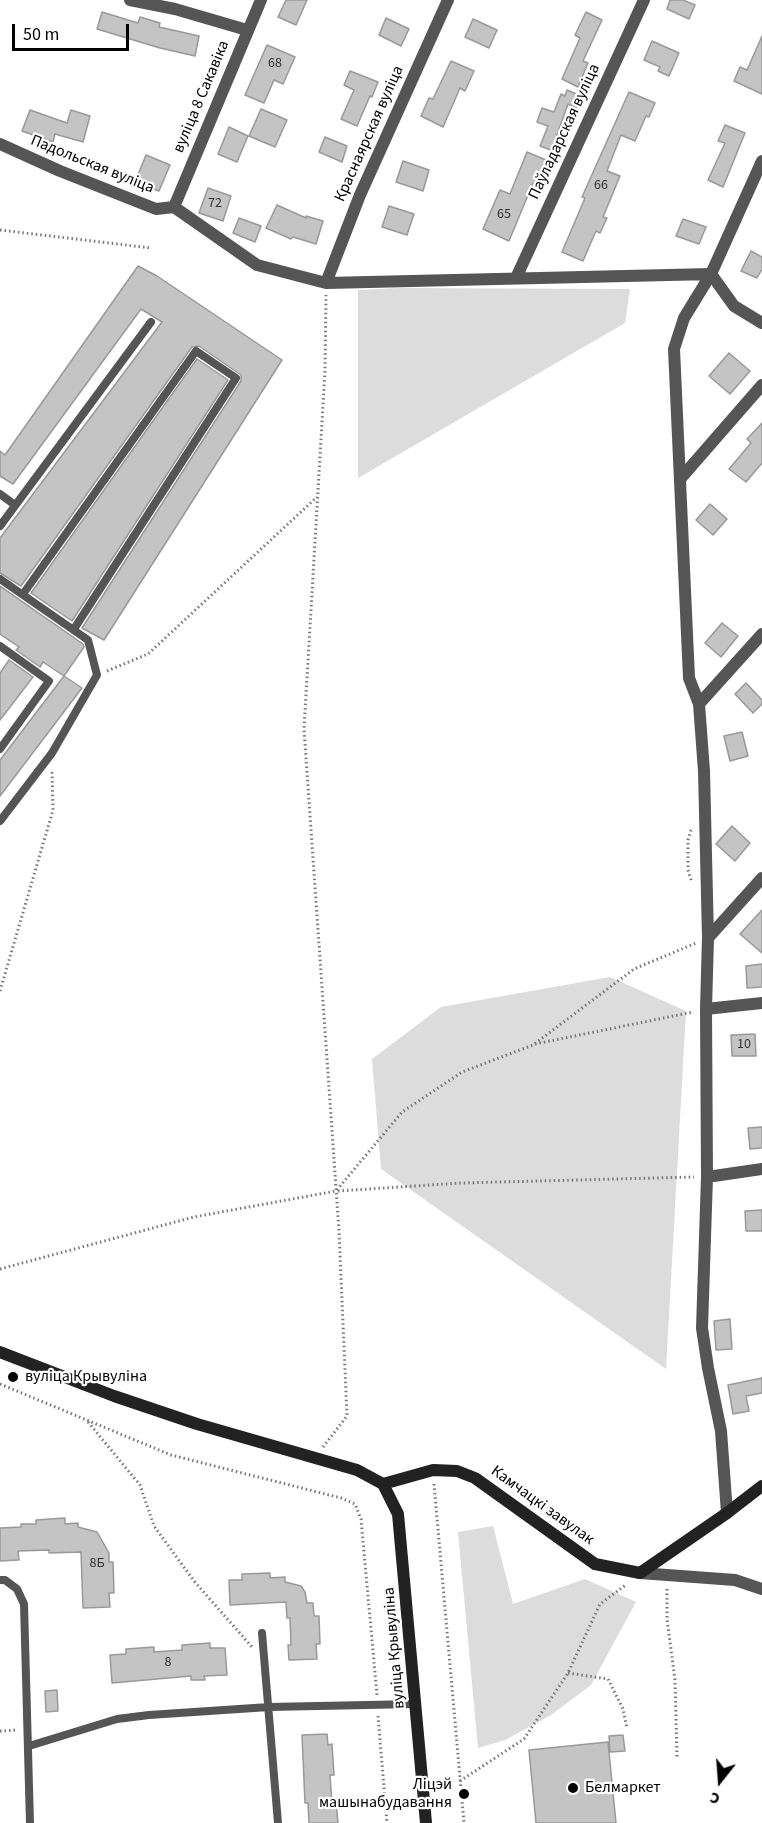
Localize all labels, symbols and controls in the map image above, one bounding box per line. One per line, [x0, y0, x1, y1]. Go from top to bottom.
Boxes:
scale bar [15, 12, 132, 50]
text: 50 m [23, 22, 59, 47]
street label: вуліца 8 Сакавіка [170, 38, 234, 156]
house number: 68 [268, 56, 282, 72]
street label: Паўладарская вуліца [525, 61, 605, 203]
street label: Краснаярская вуліца [331, 63, 409, 205]
street label: Падольская вуліца [27, 131, 157, 199]
house number: 66 [594, 178, 608, 194]
house number: 72 [208, 196, 222, 212]
house number: 65 [497, 207, 511, 223]
house number: 10 [737, 1037, 751, 1053]
place label: вуліца Крывуліна [25, 1367, 147, 1387]
marker: вуліца Крывуліна [6, 1370, 20, 1384]
street label: Камчацкі завулак [487, 1462, 597, 1550]
house number: 8Б [89, 1556, 105, 1572]
street label: вуліца Крывуліна [380, 1586, 410, 1710]
house number: 8 [165, 1655, 171, 1671]
north arrow [690, 1751, 750, 1811]
place label: Ліцэй машынабудавання [319, 1775, 452, 1813]
place label: Белмаркет [585, 1778, 661, 1798]
marker: Белмаркет [566, 1781, 580, 1795]
text: С [707, 1786, 722, 1810]
marker: Ліцэй машынабудавання [457, 1787, 471, 1801]

